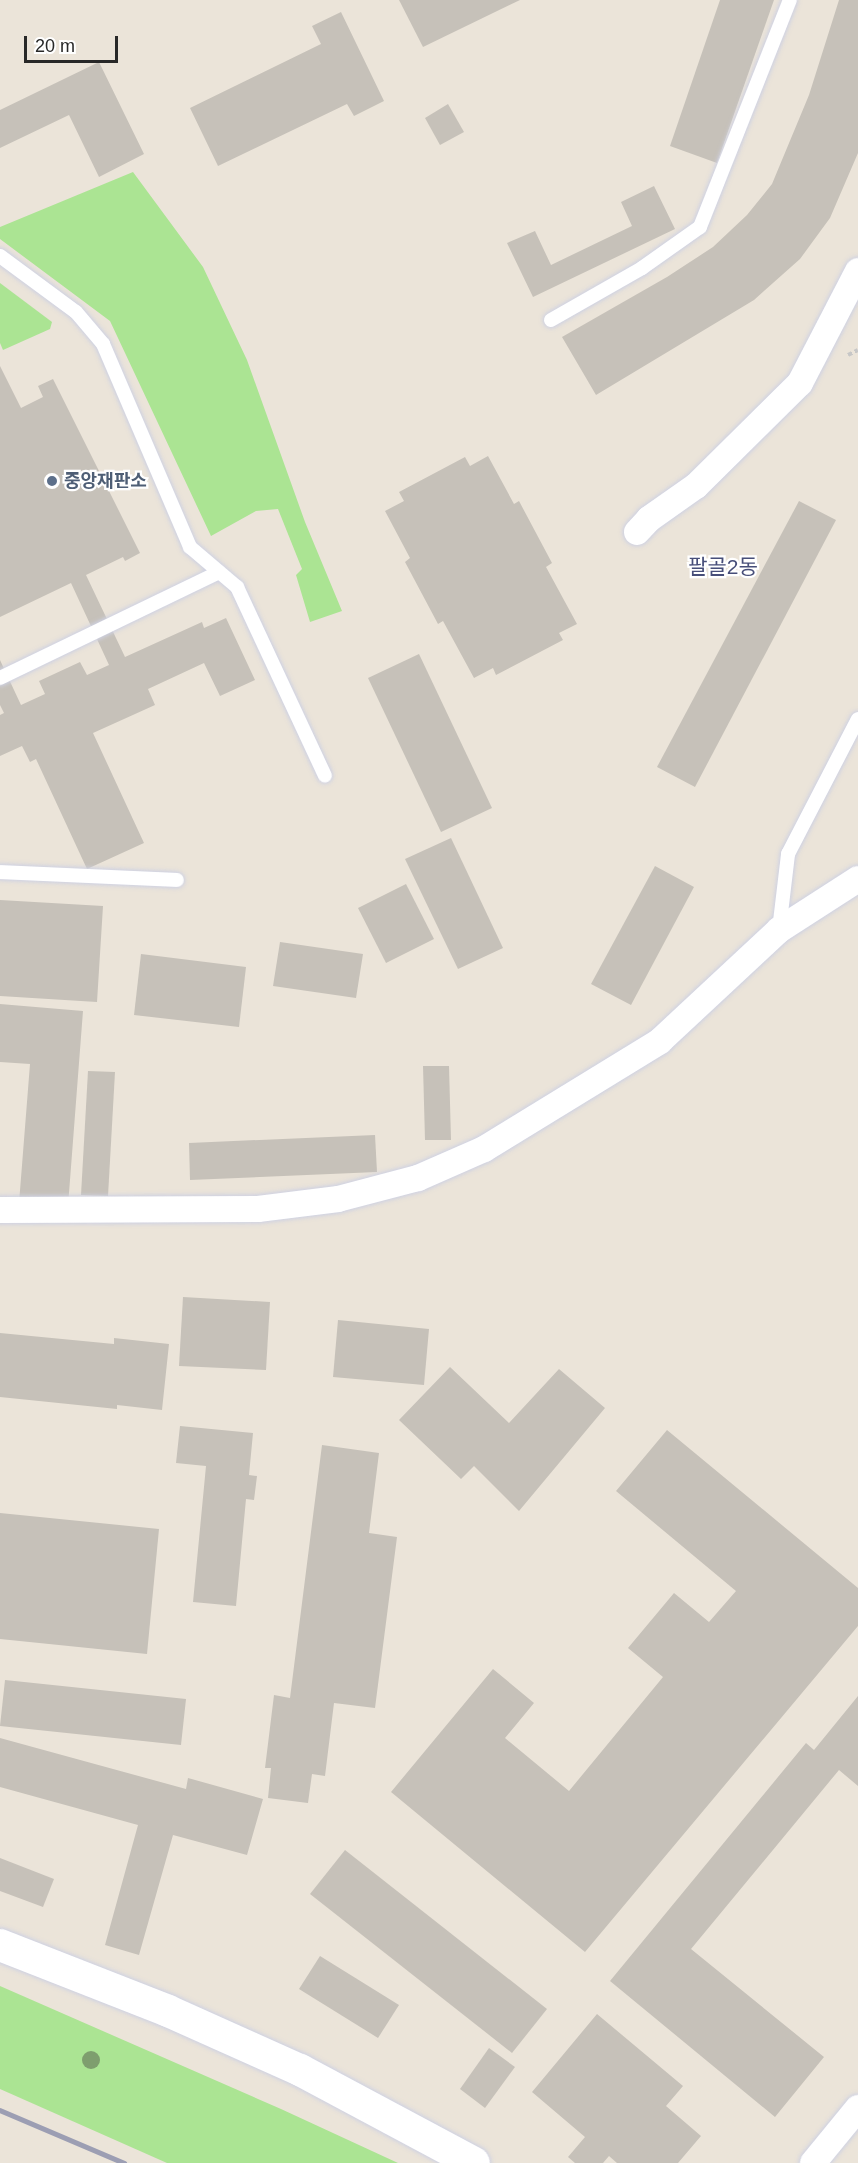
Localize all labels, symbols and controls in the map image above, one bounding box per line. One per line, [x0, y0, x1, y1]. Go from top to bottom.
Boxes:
scale bar [27, 24, 122, 62]
text: 20 m [35, 36, 75, 56]
place label: 중앙재판소 [64, 470, 147, 492]
marker: 중앙재판소 [45, 474, 59, 488]
district label: 팔골2동 [688, 554, 758, 580]

